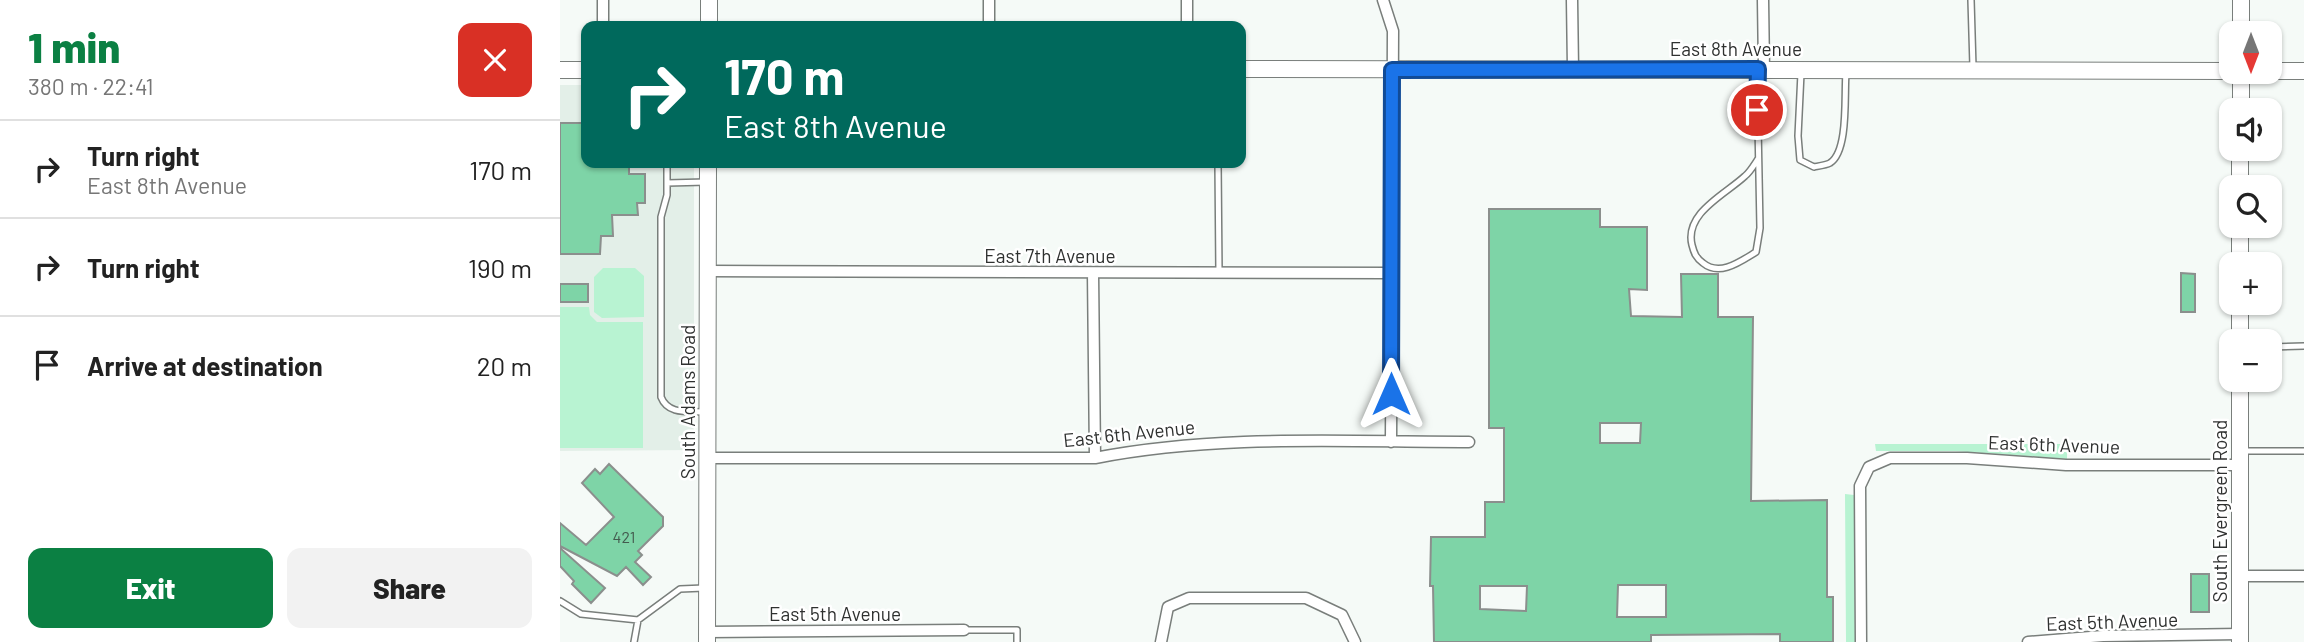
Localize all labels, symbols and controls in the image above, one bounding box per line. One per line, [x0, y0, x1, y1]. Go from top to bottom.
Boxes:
text: 1 min [28, 21, 120, 71]
north arrow [2219, 21, 2282, 84]
map controls [2219, 21, 2282, 392]
button: close [458, 23, 532, 97]
street label: East 8th Avenue [1670, 37, 1802, 60]
text: 170 m [724, 46, 844, 105]
icon: right [609, 49, 700, 140]
text: 380 m · 22:41 [28, 72, 154, 100]
pin [1727, 80, 1787, 140]
icon: arrive [1738, 91, 1776, 129]
button: sound [2219, 98, 2282, 161]
text: East 8th Avenue [724, 106, 947, 144]
text: Turn right [87, 140, 200, 171]
icon: right [28, 150, 66, 188]
text: 170 m [469, 154, 532, 185]
text: East 8th Avenue [87, 171, 247, 199]
button: search [2219, 175, 2282, 238]
street label: East 7th Avenue [984, 244, 1116, 267]
icon: right [28, 248, 66, 286]
text: Turn right [87, 252, 200, 283]
text: 190 m [468, 252, 532, 283]
button: + [2219, 252, 2282, 315]
street label: South Adams Road [676, 325, 699, 479]
button: − [2219, 329, 2282, 392]
icon: arrive [28, 346, 66, 384]
text: Arrive at destination [87, 350, 323, 381]
text: 20 m [477, 350, 532, 381]
position arrow [1354, 357, 1428, 431]
street label: East 6th Avenue [1062, 415, 1196, 451]
street label: South Evergreen Road [2208, 420, 2231, 602]
street label: East 6th Avenue [1988, 430, 2120, 458]
house number: 421 [613, 527, 635, 546]
button: Exit [28, 548, 273, 628]
button: Share [287, 548, 532, 628]
street label: East 5th Avenue [769, 602, 901, 625]
street label: East 5th Avenue [2046, 607, 2178, 635]

